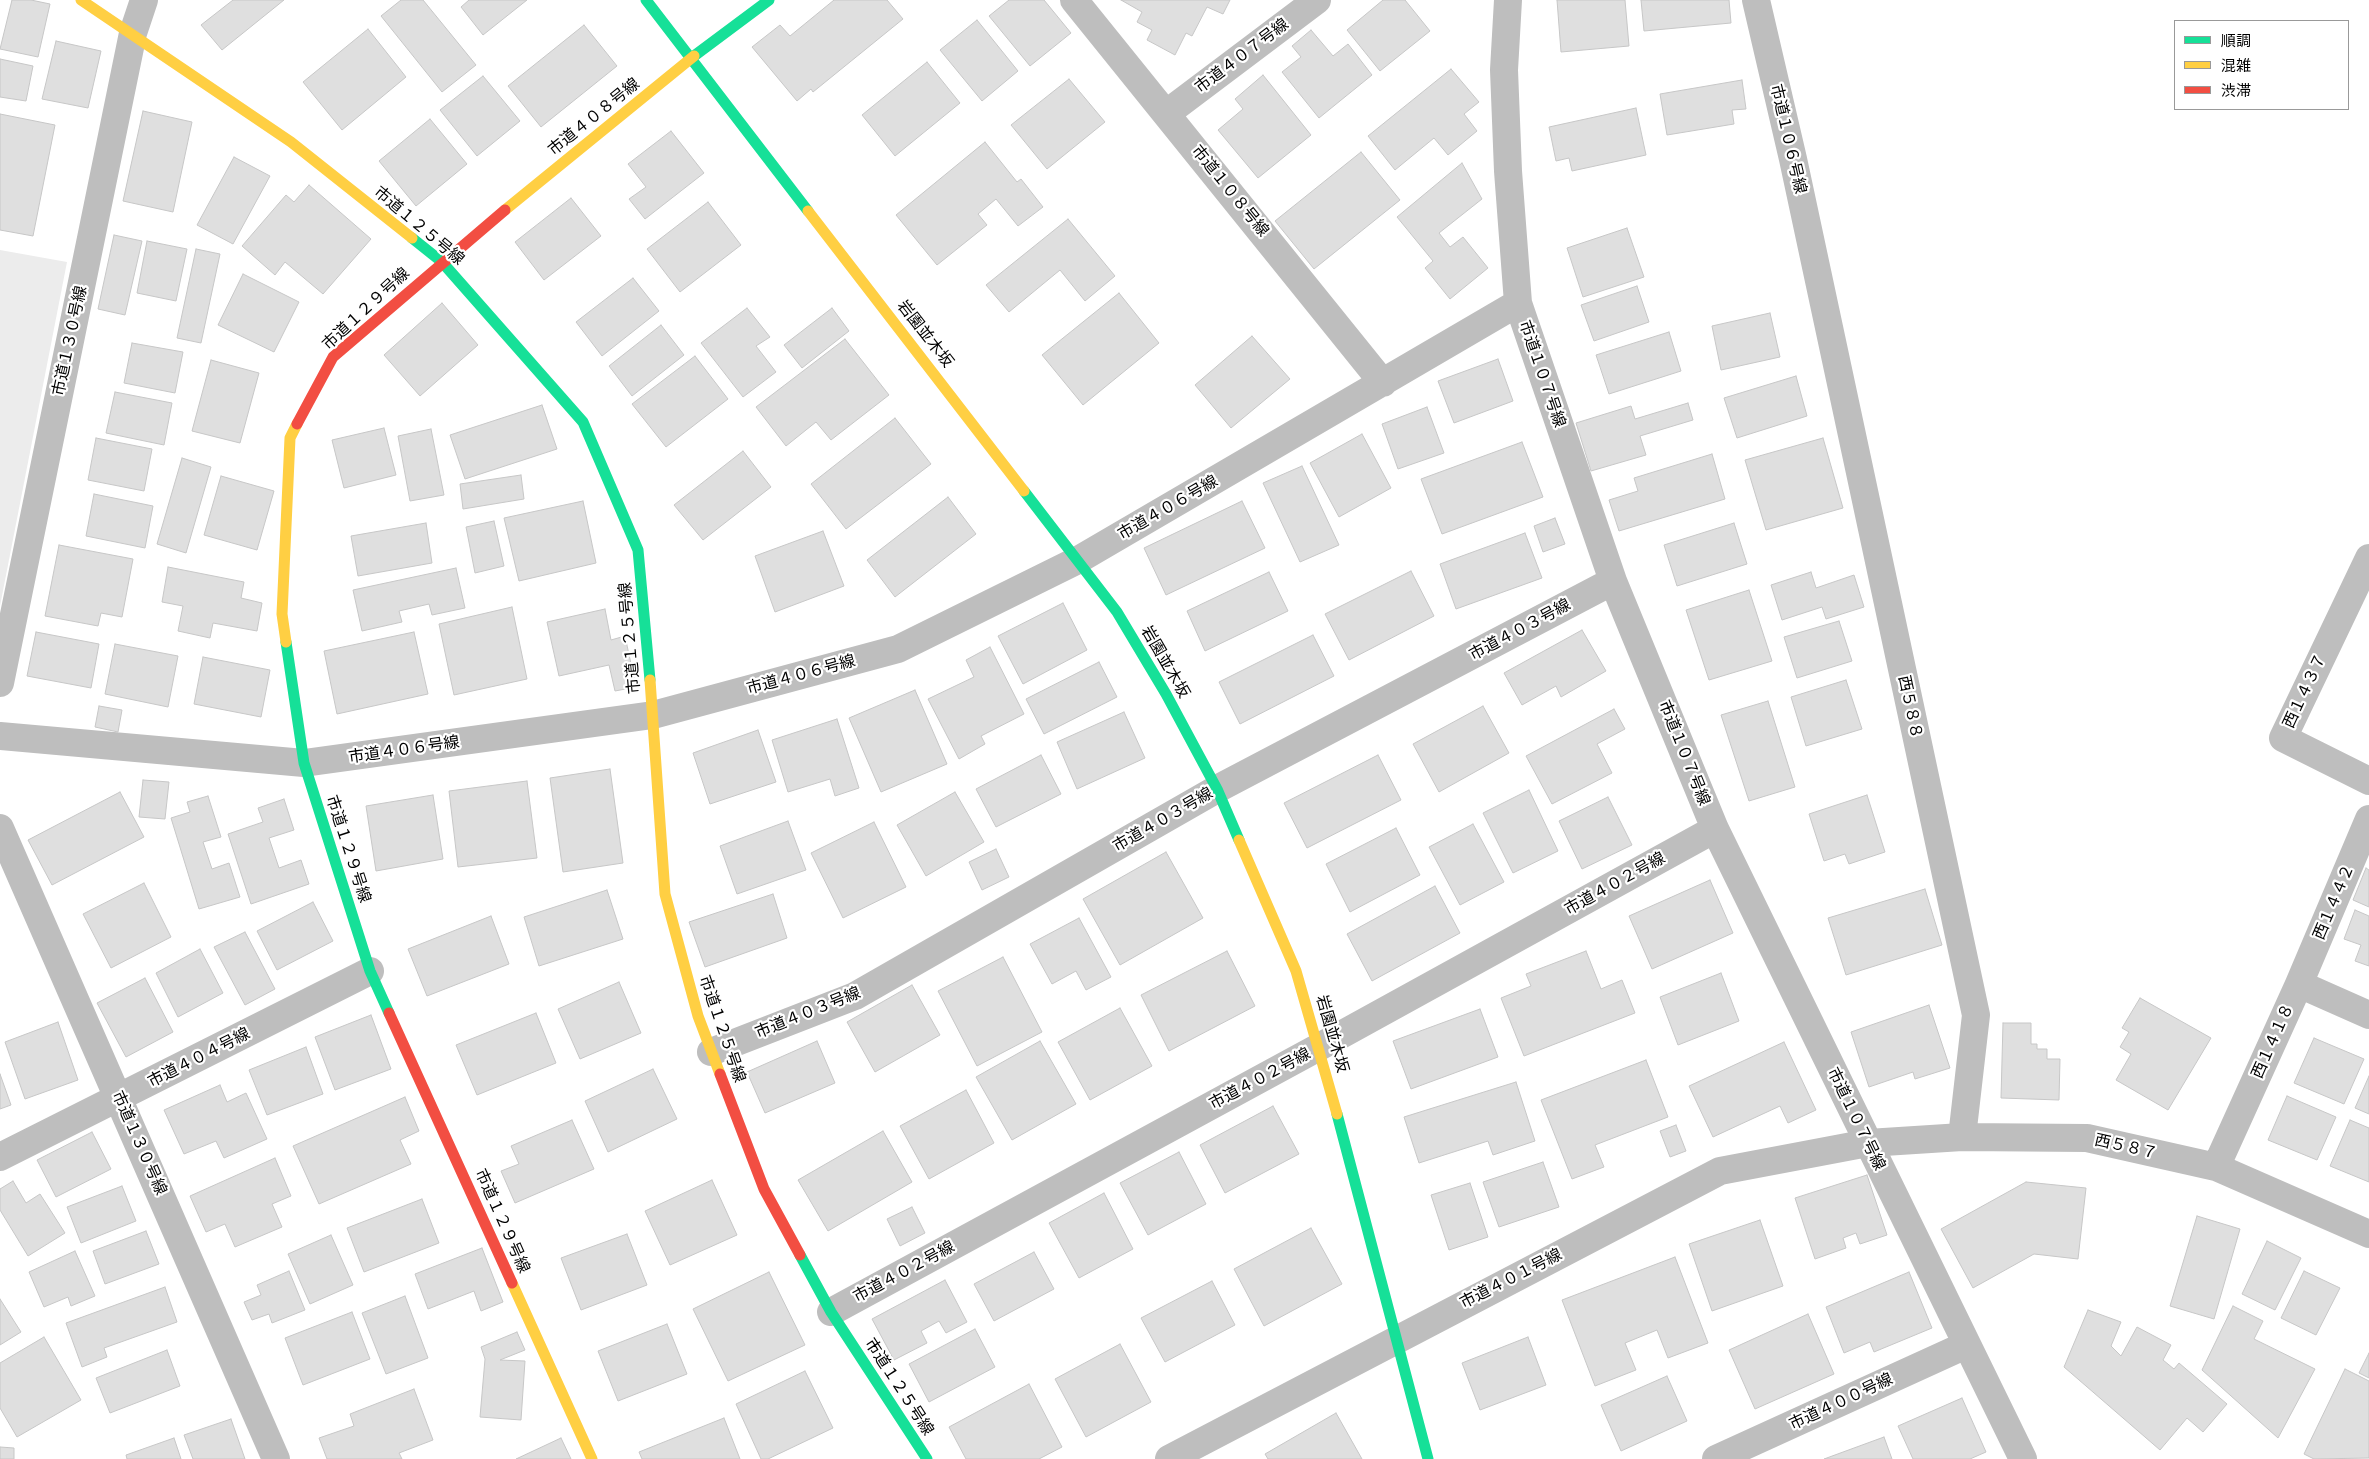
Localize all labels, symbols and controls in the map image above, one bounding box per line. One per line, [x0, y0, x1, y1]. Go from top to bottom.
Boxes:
street label: 市道４０７号線 [1191, 15, 1293, 97]
legend [2174, 20, 2349, 110]
text: 順調 [2221, 32, 2251, 50]
text: 混雑 [2221, 57, 2251, 75]
street label: 市道４０８号線 [544, 74, 644, 160]
street label: 市道１０６号線 [1766, 82, 1810, 196]
text: 渋滞 [2221, 82, 2251, 100]
street label: 市道１０８号線 [1187, 141, 1273, 241]
street label: 市道１２５号線 [370, 183, 468, 269]
street label: 市道１２９号線 [318, 264, 414, 354]
street label: 市道１３０号線 [49, 284, 91, 398]
street label: 岩園並木坂 [893, 297, 957, 371]
street label: 市道１０７号線 [1515, 318, 1569, 430]
street label: 市道４０６号線 [1115, 472, 1221, 544]
street label: 市道１２５号線 [616, 581, 644, 695]
street label: 市道４０３号線 [1466, 595, 1574, 665]
street label: 岩園並木坂 [1137, 623, 1193, 701]
street label: 市道４０６号線 [744, 651, 858, 699]
street label: 西１４３７ [2279, 651, 2331, 731]
street label: 西５８８ [1894, 674, 1926, 740]
street label: 市道１０７号線 [1654, 697, 1714, 809]
street label: 市道４０６号線 [347, 733, 461, 767]
street label: 市道４０３号線 [1110, 784, 1216, 856]
street label: 市道１２９号線 [322, 793, 374, 905]
street label: 市道４０２号線 [1561, 848, 1669, 920]
street label: 西１４４２ [2310, 861, 2358, 943]
street label: 市道１２５号線 [695, 973, 749, 1085]
street label: 市道４０３号線 [752, 983, 864, 1043]
street label: 岩園並木坂 [1312, 993, 1352, 1075]
street label: 西１４１８ [2248, 1001, 2298, 1081]
street label: 市道４０４号線 [145, 1024, 253, 1092]
street label: 市道４０２号線 [1206, 1044, 1314, 1114]
street label: 市道１０７号線 [1823, 1064, 1889, 1174]
street label: 市道１３０号線 [107, 1088, 171, 1198]
street label: 西５８７ [2093, 1130, 2159, 1164]
street label: 市道１２９号線 [470, 1166, 534, 1276]
street label: 市道４０２号線 [850, 1237, 958, 1307]
street label: 市道４０１号線 [1457, 1245, 1565, 1313]
street label: 市道１２５号線 [860, 1335, 938, 1439]
street label: 市道４００号線 [1786, 1370, 1896, 1434]

